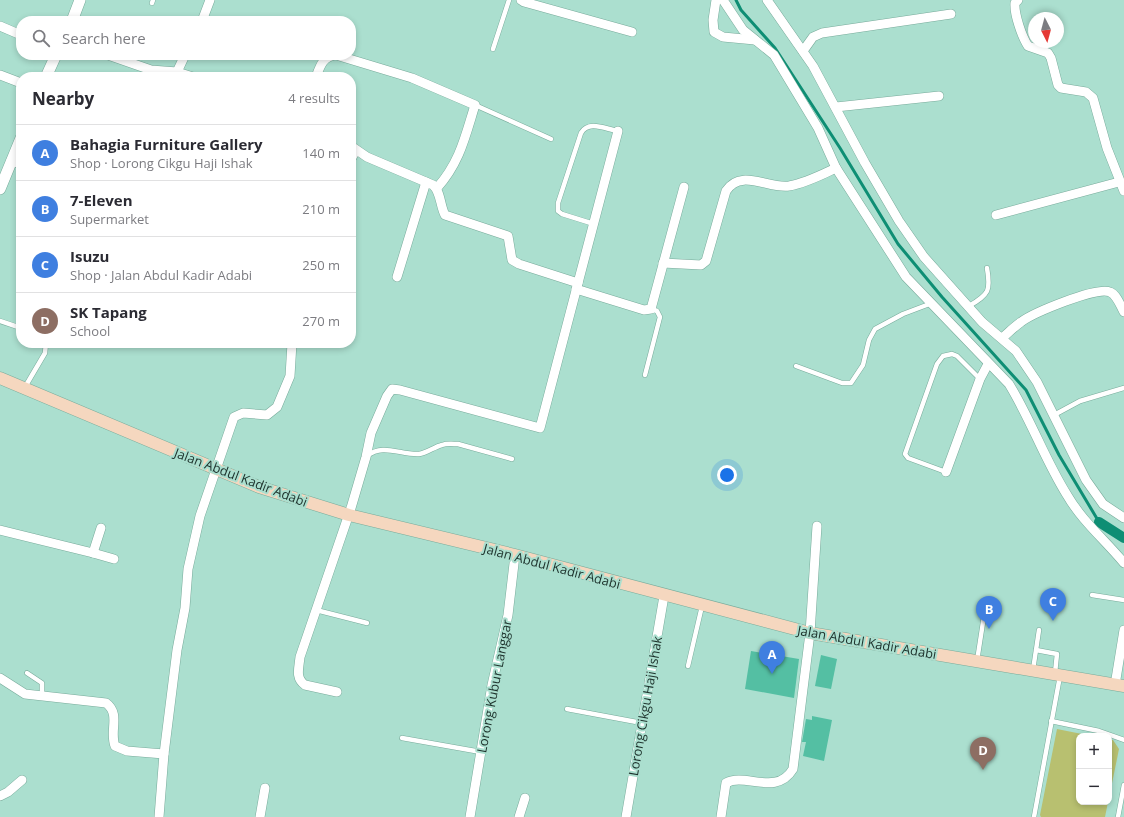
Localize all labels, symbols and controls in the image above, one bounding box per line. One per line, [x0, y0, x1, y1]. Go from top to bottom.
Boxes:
north arrow [1028, 12, 1064, 48]
search box [16, 16, 356, 60]
icon: search [30, 27, 52, 49]
text: Search here [62, 28, 146, 48]
text: Nearby [32, 87, 94, 110]
text: 4 results [288, 89, 340, 107]
text: Bahagia Furniture Gallery [70, 134, 263, 154]
text: A [41, 144, 49, 162]
text: 140 m [302, 144, 340, 162]
text: Shop · Lorong Cikgu Haji Ishak [70, 154, 253, 172]
text: 7-Eleven [70, 190, 133, 210]
text: B [41, 200, 49, 218]
text: 210 m [302, 200, 340, 218]
text: Supermarket [70, 210, 149, 228]
text: Isuzu [70, 246, 109, 266]
text: C [41, 256, 49, 274]
text: 250 m [302, 256, 340, 274]
text: Shop · Jalan Abdul Kadir Adabi [70, 266, 252, 284]
text: SK Tapang [70, 302, 147, 322]
text: D [40, 312, 50, 330]
text: 270 m [302, 312, 340, 330]
text: School [70, 322, 110, 340]
street label: Jalan Abdul Kadir Adabi [170, 443, 310, 511]
your location [717, 465, 737, 485]
street label: Jalan Abdul Kadir Adabi [480, 539, 622, 593]
pin: C [1040, 588, 1066, 621]
pin: B [976, 596, 1002, 629]
street label: Lorong Kubur Langgar [472, 617, 516, 754]
street label: Jalan Abdul Kadir Adabi [794, 621, 938, 663]
street label: Lorong Cikgu Haji Ishak [624, 635, 666, 777]
pin: A [759, 641, 785, 674]
map controls [1076, 733, 1112, 805]
button: + [1076, 733, 1112, 769]
pin: D [970, 737, 996, 770]
button: − [1076, 769, 1112, 805]

